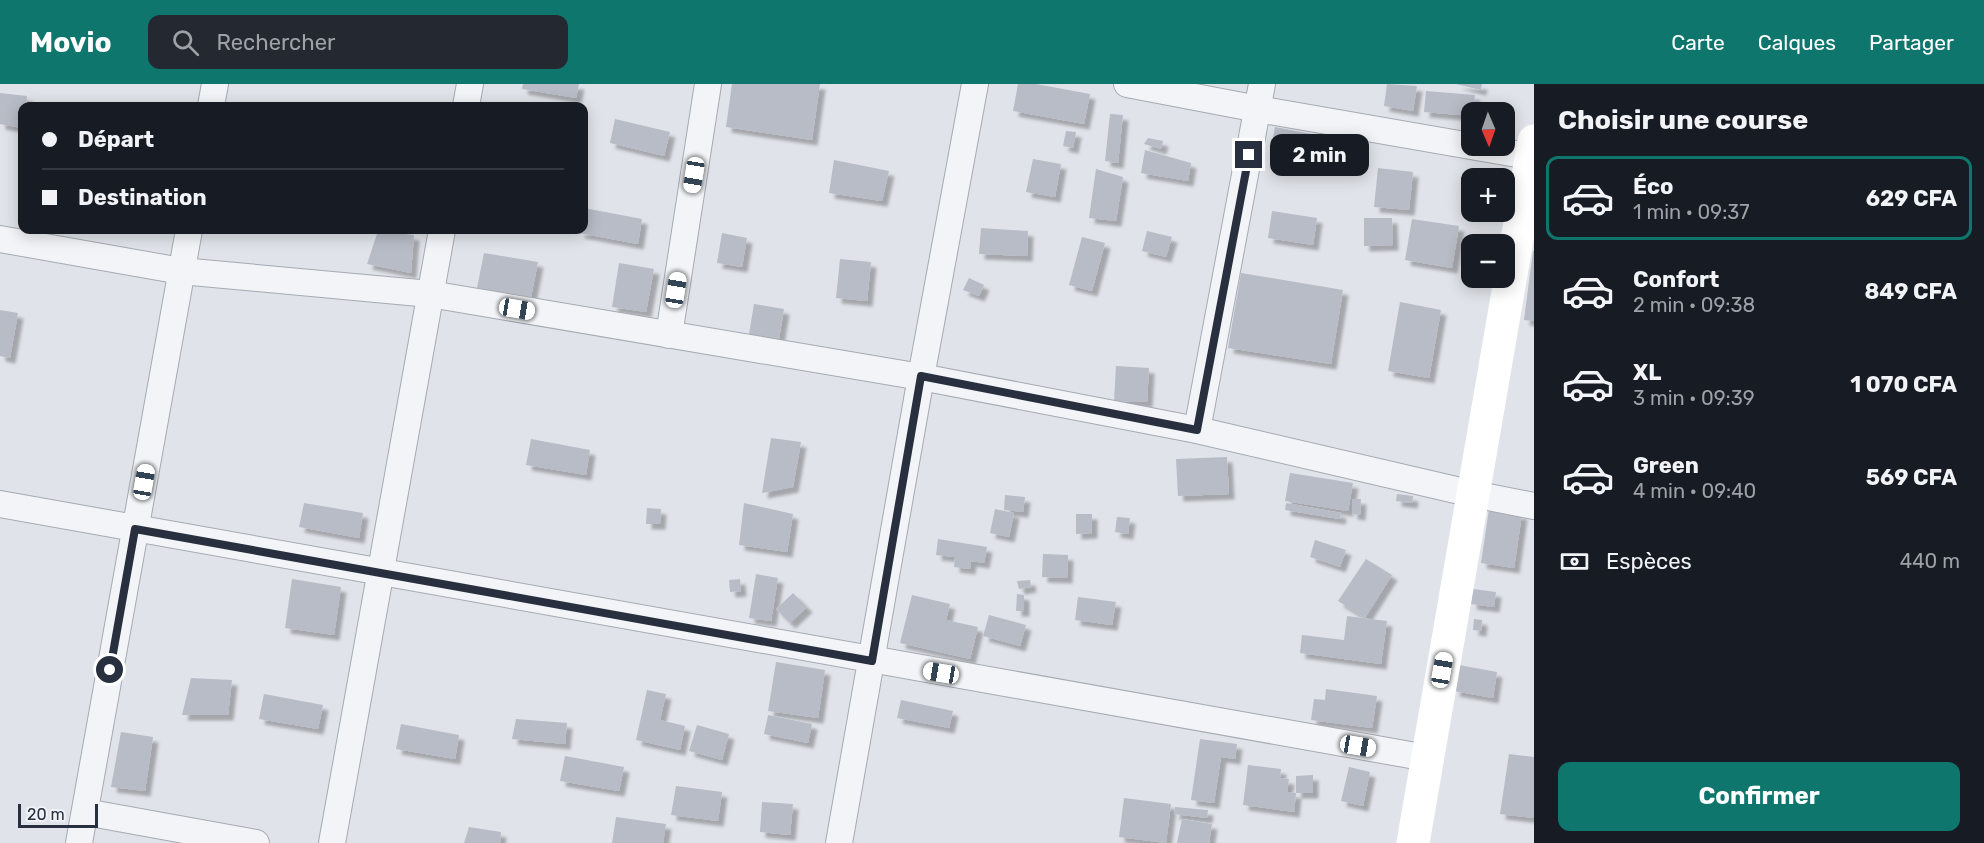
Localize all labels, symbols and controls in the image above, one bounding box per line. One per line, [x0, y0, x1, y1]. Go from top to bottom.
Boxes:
search box [148, 15, 568, 69]
text: Movio [30, 26, 112, 59]
icon: search [169, 26, 202, 59]
text: Rechercher [217, 29, 335, 56]
text: Carte [1671, 30, 1725, 55]
text: Calques [1758, 30, 1836, 55]
text: Partager [1869, 30, 1954, 55]
north arrow [1461, 102, 1515, 156]
map controls [1461, 102, 1515, 288]
text: Choisir une course [1558, 104, 1808, 136]
text: Départ [78, 126, 154, 153]
callout: 2 min [1270, 134, 1369, 176]
route end [1235, 141, 1262, 168]
text: 2 min [1292, 143, 1347, 167]
car [682, 156, 706, 194]
button: + [1461, 168, 1515, 222]
icon: car [1561, 171, 1615, 225]
text: Éco [1633, 173, 1673, 200]
text: Destination [78, 184, 207, 211]
text: 629 CFA [1866, 185, 1957, 212]
text: 1 min · 09:37 [1633, 200, 1750, 224]
button: − [1461, 234, 1515, 288]
icon: car [1561, 264, 1615, 318]
text: Confort [1633, 266, 1719, 293]
car [664, 271, 688, 309]
text: 849 CFA [1864, 278, 1957, 305]
text: 2 min · 09:38 [1633, 293, 1755, 317]
car [498, 297, 536, 321]
icon: car [1561, 357, 1615, 411]
text: XL [1633, 359, 1661, 386]
text: 1 070 CFA [1850, 371, 1957, 398]
text: 3 min · 09:39 [1633, 386, 1755, 410]
icon: car [1561, 450, 1615, 504]
text: Green [1633, 452, 1699, 479]
car [132, 463, 156, 501]
text: 569 CFA [1866, 464, 1957, 491]
text: 4 min · 09:40 [1633, 479, 1756, 503]
icon: cash [1558, 545, 1591, 578]
text: Espèces [1606, 548, 1692, 575]
text: 440 m [1900, 549, 1960, 573]
car [1430, 651, 1454, 689]
route start [96, 656, 123, 683]
car [922, 661, 960, 685]
car [1339, 734, 1377, 758]
button: Confirmer [1558, 762, 1960, 831]
scale bar [18, 801, 98, 828]
text: 20 m [27, 805, 65, 824]

